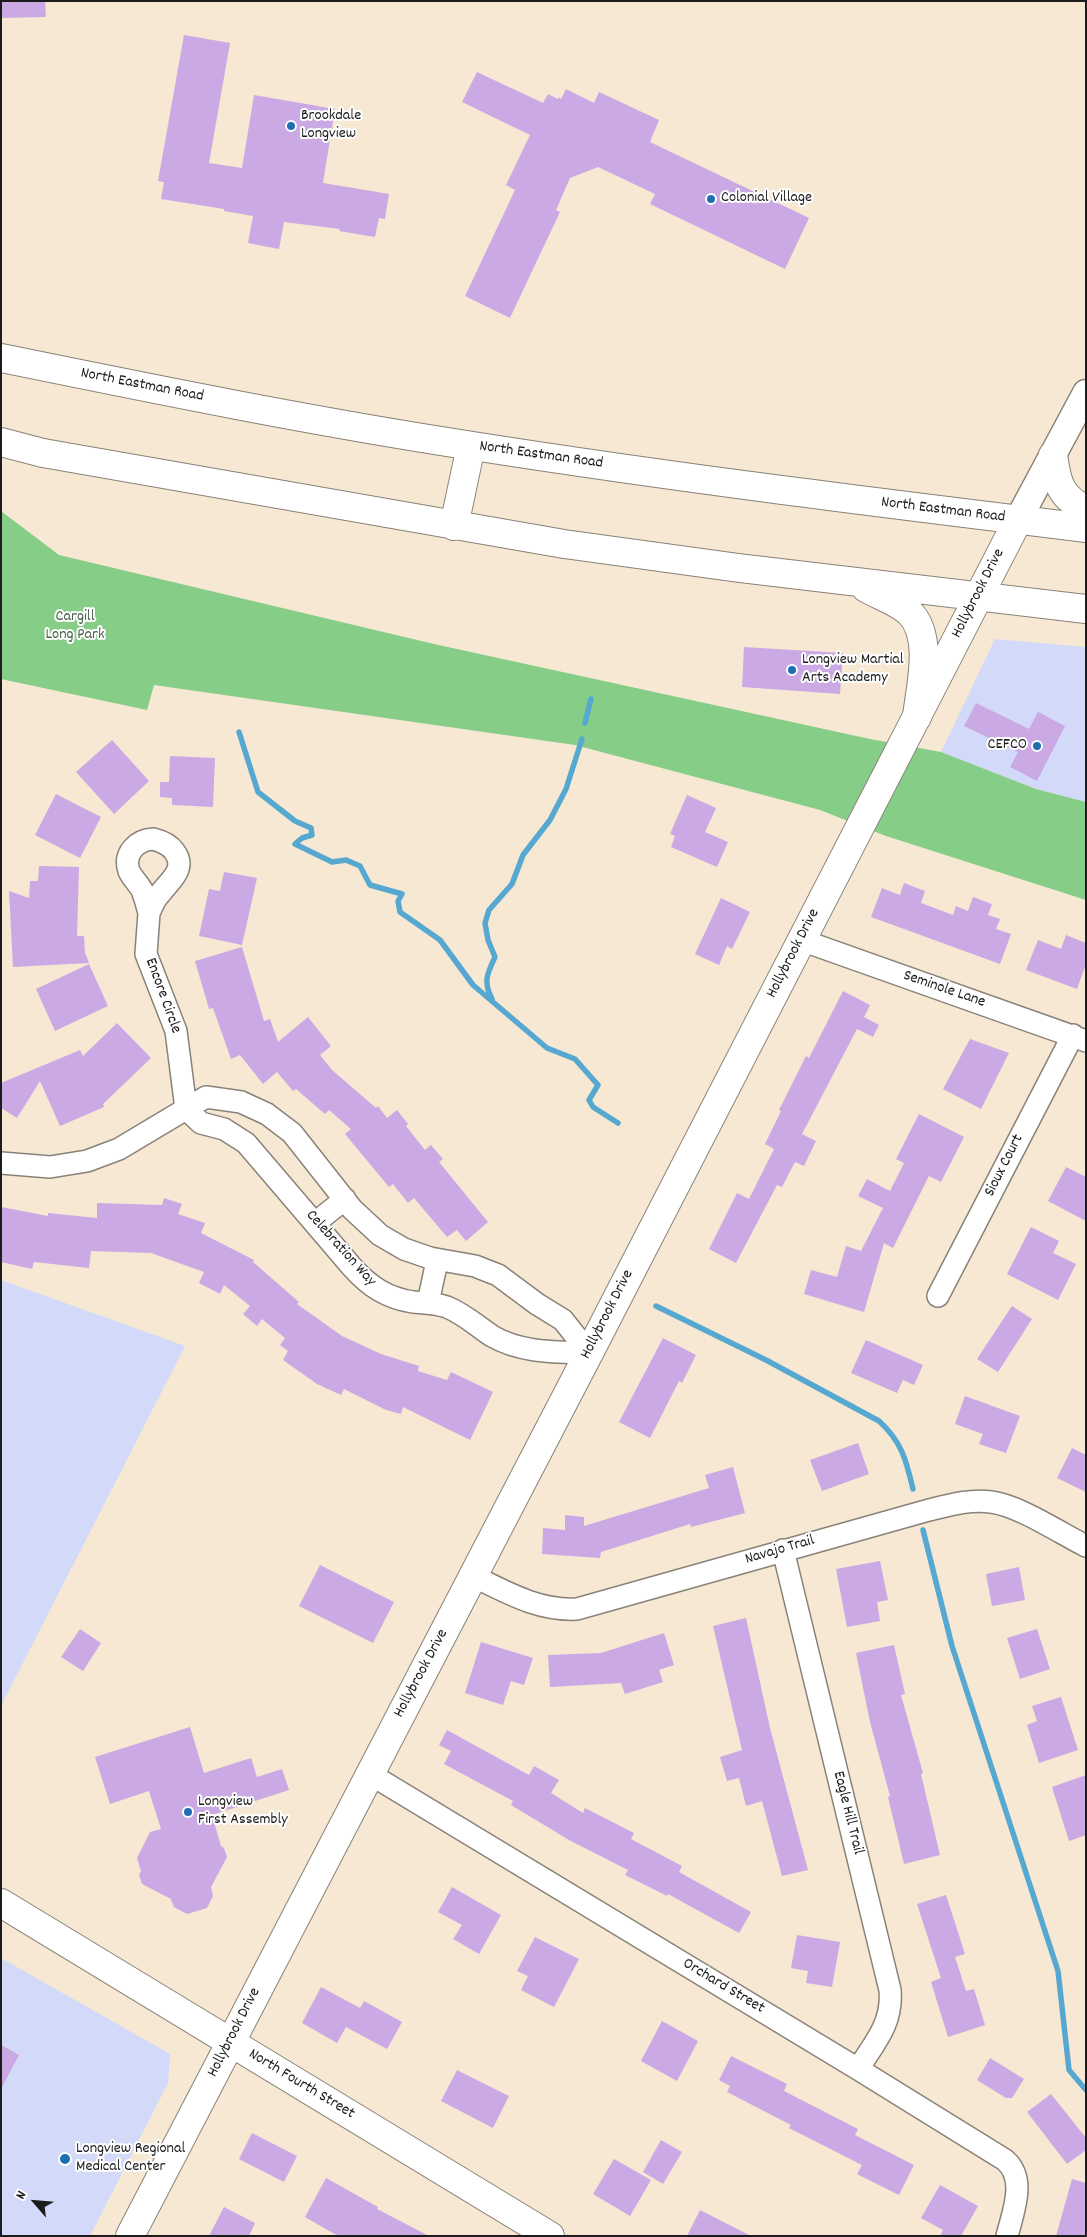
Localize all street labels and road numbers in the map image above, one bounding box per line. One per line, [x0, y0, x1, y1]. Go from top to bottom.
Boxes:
street label: North Eastman Road [79, 365, 205, 407]
street label: North Eastman Road [478, 438, 604, 474]
street label: North Eastman Road [880, 494, 1006, 528]
street label: Hollybrook Drive [948, 546, 1010, 642]
street label: Hollybrook Drive [763, 906, 825, 1002]
street label: Encore Circle [139, 956, 185, 1036]
street label: Seminole Lane [900, 967, 988, 1013]
street label: Sioux Court [981, 1132, 1029, 1200]
street label: Celebration Way [301, 1207, 379, 1291]
street label: Hollybrook Drive [577, 1267, 639, 1363]
street label: Navajo Trail [743, 1532, 817, 1570]
street label: Hollybrook Drive [391, 1626, 453, 1722]
street label: Eagle Hill Trail [827, 1769, 867, 1857]
street label: Orchard Street [678, 1955, 768, 2019]
street label: Hollybrook Drive [204, 1985, 266, 2081]
street label: North Fourth Street [244, 2046, 358, 2124]

